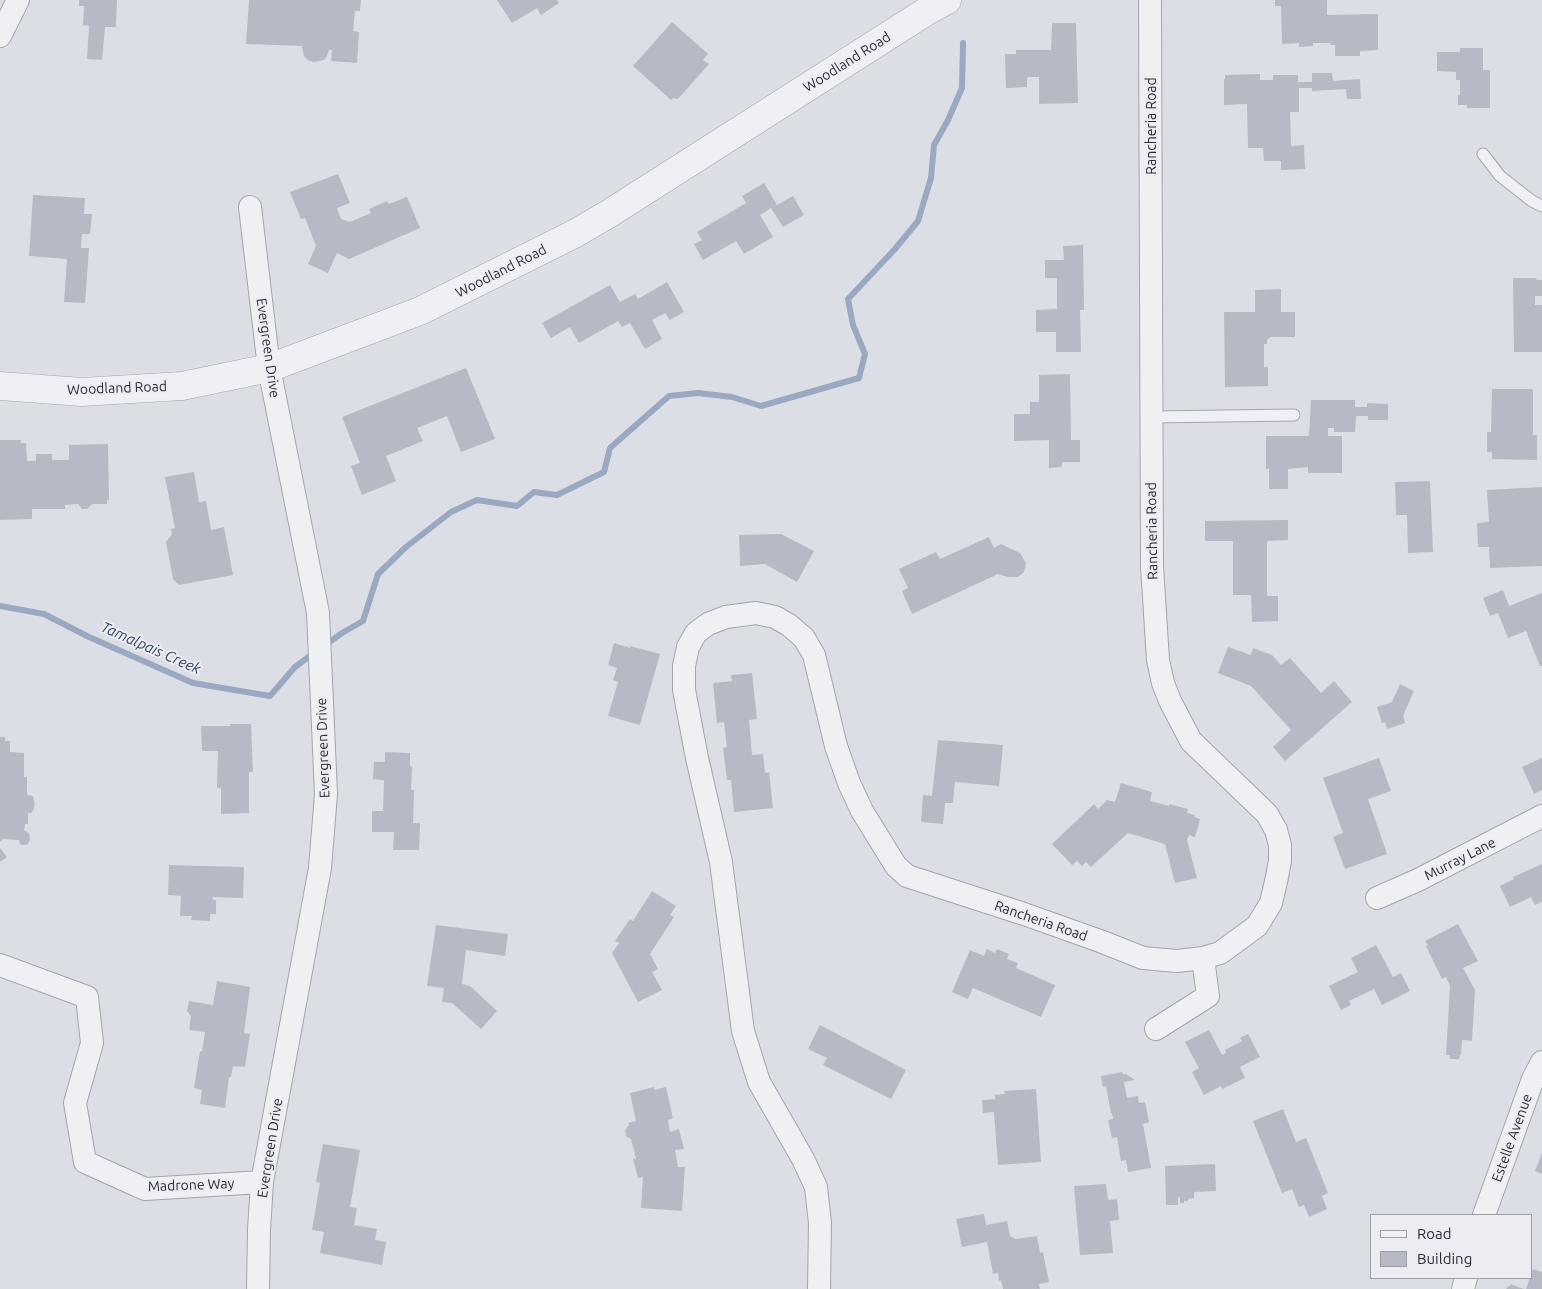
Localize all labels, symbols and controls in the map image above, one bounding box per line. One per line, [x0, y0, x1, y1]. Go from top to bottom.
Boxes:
street label: Woodland Road [800, 28, 894, 96]
street label: Rancheria Road [1143, 77, 1159, 175]
street label: Woodland Road [453, 241, 549, 301]
street label: Evergreen Drive [253, 297, 283, 399]
street label: Woodland Road [67, 378, 167, 398]
street label: Rancheria Road [1143, 482, 1161, 580]
water label: Tamalpais Creek [98, 618, 204, 678]
street label: Evergreen Drive [313, 697, 333, 799]
street label: Murray Lane [1421, 834, 1499, 884]
street label: Rancheria Road [992, 897, 1090, 945]
street label: Estelle Avenue [1488, 1092, 1536, 1184]
street label: Evergreen Drive [254, 1097, 286, 1199]
street label: Madrone Way [147, 1175, 235, 1195]
legend [1370, 1214, 1532, 1279]
text: Road [1417, 1225, 1452, 1242]
text: Building [1417, 1250, 1472, 1267]

